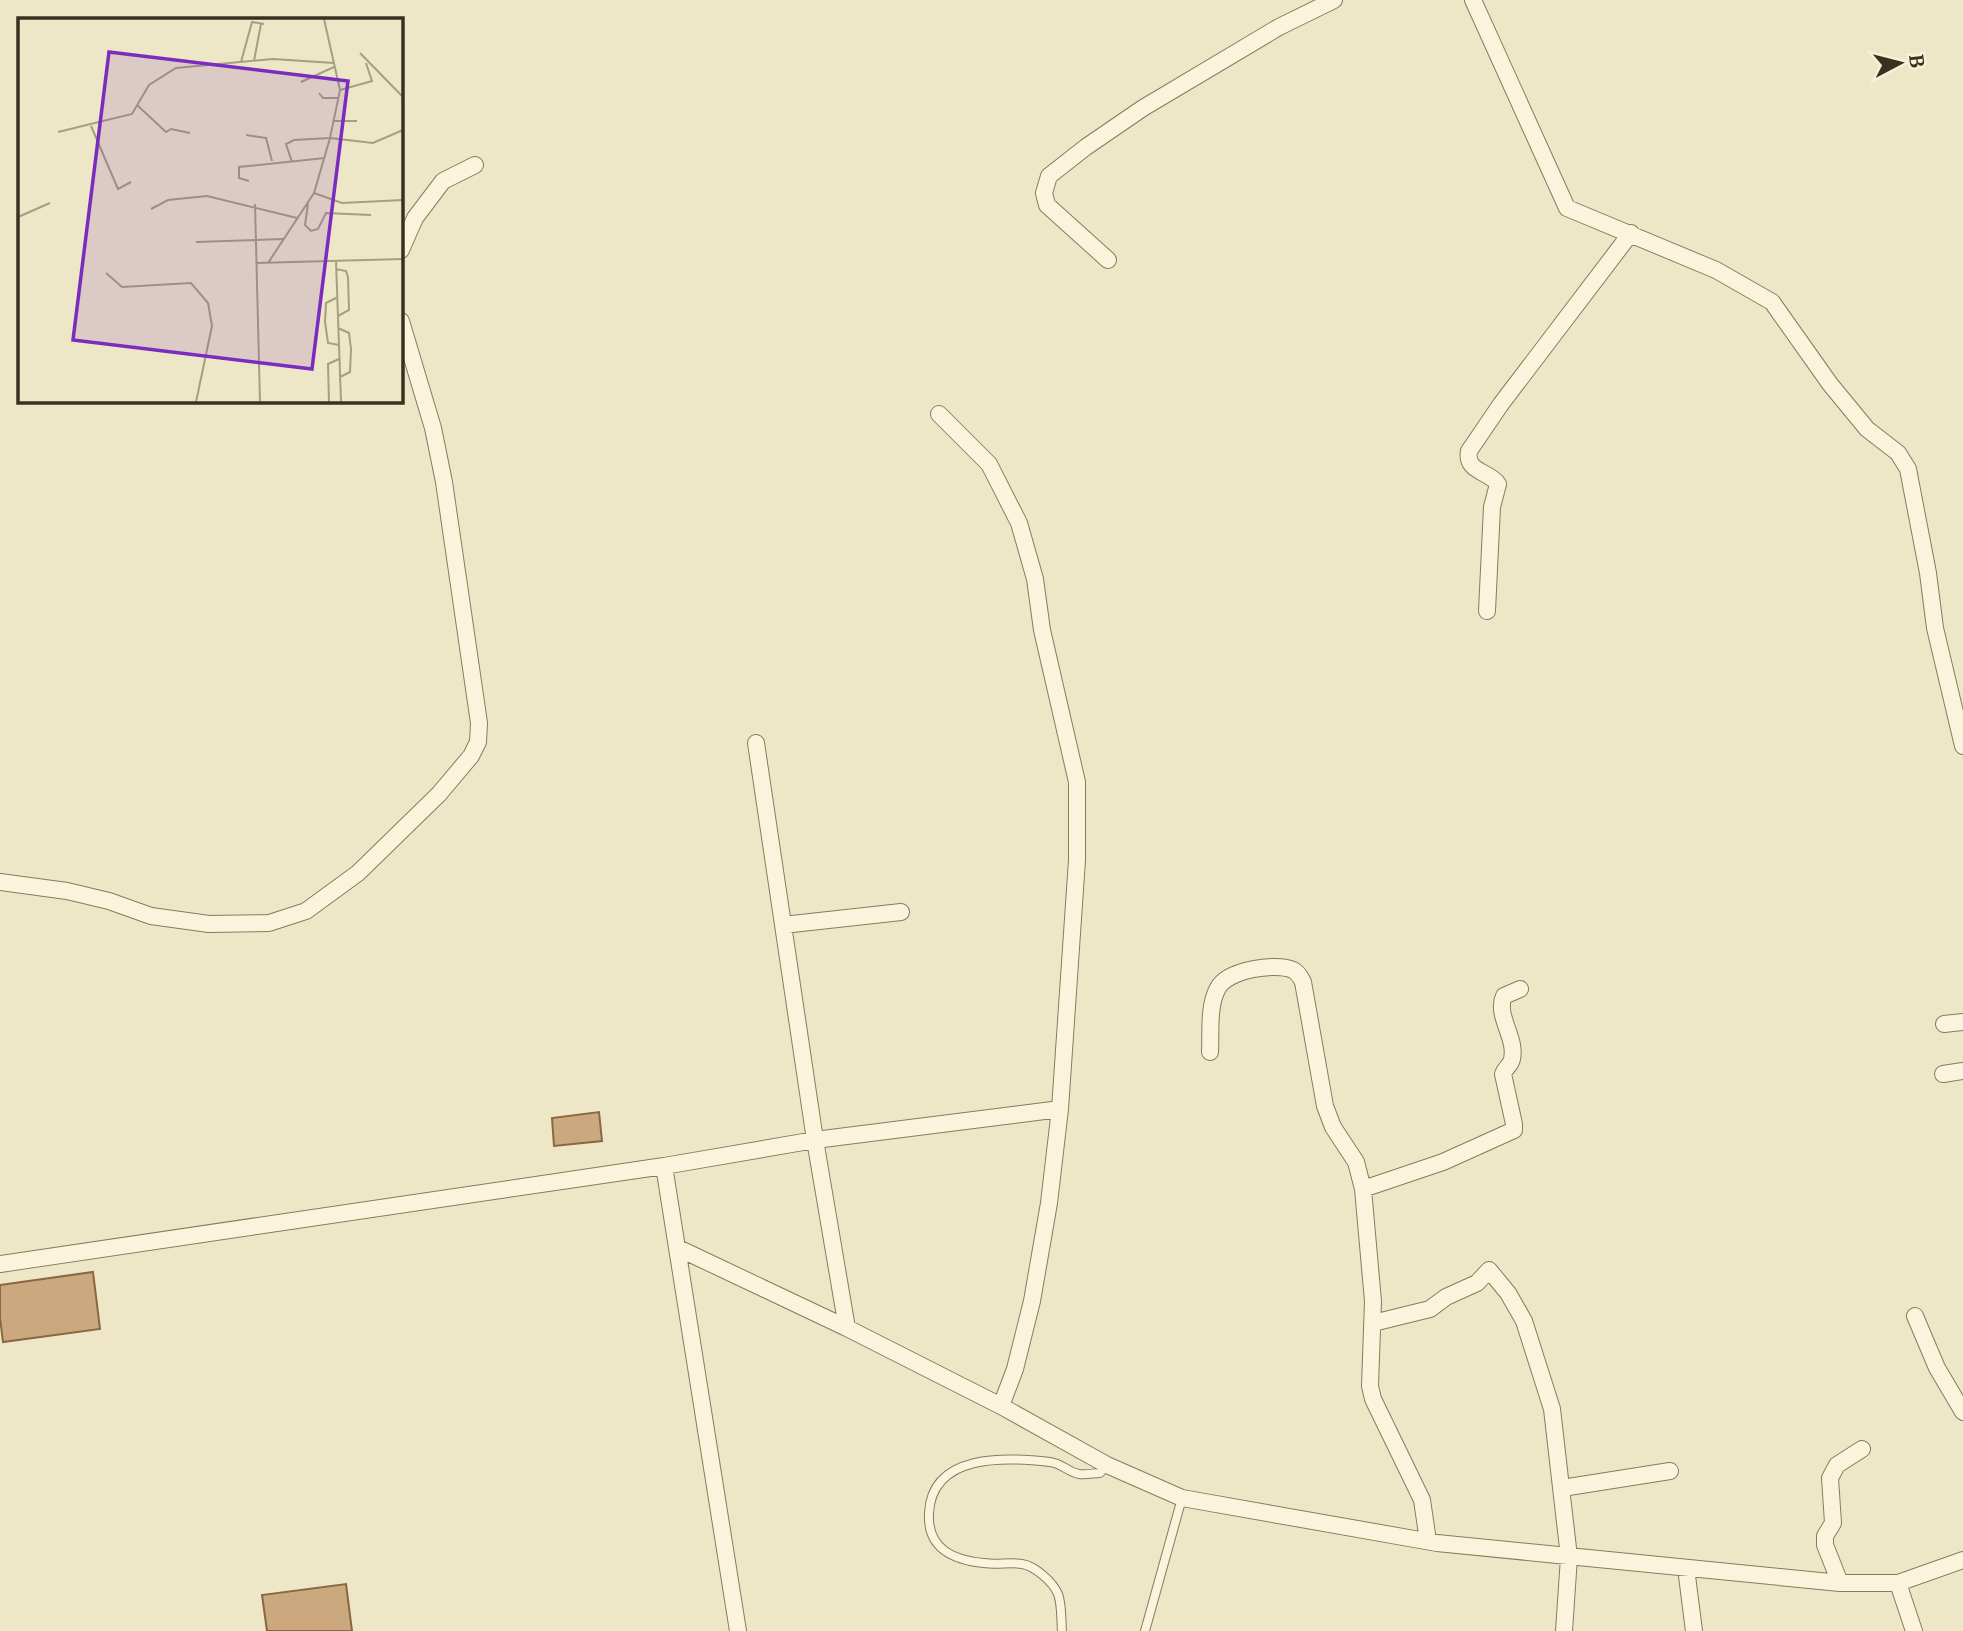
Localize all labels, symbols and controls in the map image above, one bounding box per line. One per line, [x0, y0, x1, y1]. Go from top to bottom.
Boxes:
inset map [18, 18, 402, 402]
north arrow [1865, 28, 1935, 98]
text: B [1904, 53, 1930, 69]

